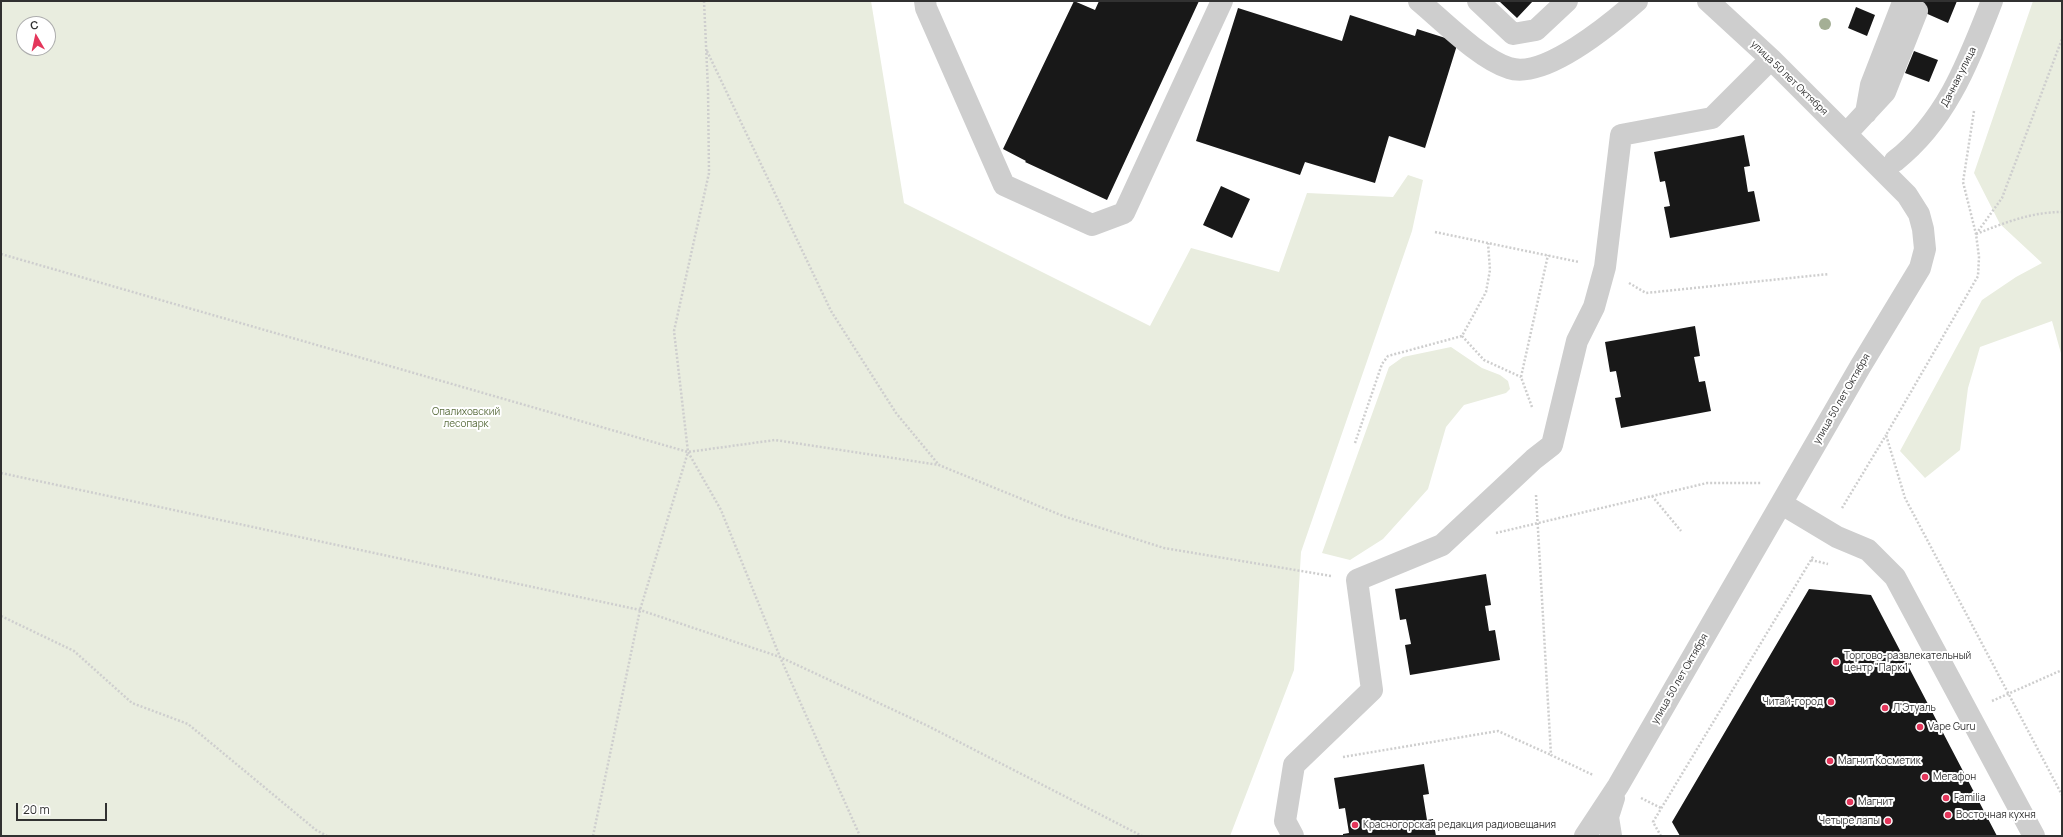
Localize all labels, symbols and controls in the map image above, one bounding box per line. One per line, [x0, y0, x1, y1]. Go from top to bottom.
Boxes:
north arrow [16, 16, 56, 56]
text: С [29, 17, 39, 33]
street label: улица 50 лет Октября [1748, 38, 1830, 118]
street label: Дачная улица [1939, 45, 1979, 109]
street label: улица 50 лет Октября [1811, 352, 1873, 446]
park label: Опалиховский лесопарк [432, 406, 500, 430]
street label: улица 50 лет Октября [1649, 632, 1711, 726]
place label: Торгово-развлекательный центр "Парк 1" [1844, 650, 1971, 674]
marker: Торгово-развлекательный центр "Парк 1" [1831, 657, 1841, 667]
place label: Читай-город [1762, 696, 1823, 708]
marker: Читай-город [1826, 697, 1836, 707]
place label: Л'Этуаль [1893, 702, 1936, 714]
marker: Л'Этуаль [1880, 703, 1890, 713]
place label: Vape Guru [1928, 721, 1975, 733]
marker: Vape Guru [1915, 722, 1925, 732]
place label: Магнит Косметик [1838, 755, 1921, 767]
marker: Магнит Косметик [1825, 756, 1835, 766]
place label: Мегафон [1933, 771, 1976, 783]
marker: Мегафон [1920, 772, 1930, 782]
place label: Familia [1954, 792, 1985, 804]
marker: Familia [1941, 793, 1951, 803]
scale bar [18, 795, 109, 821]
place label: Магнит [1858, 796, 1893, 808]
marker: Магнит [1845, 797, 1855, 807]
text: 20 m [23, 801, 50, 818]
place label: Восточная кухня [1956, 809, 2036, 821]
marker: Восточная кухня [1943, 810, 1953, 820]
place label: Четыре лапы [1819, 815, 1880, 827]
marker: Четыре лапы [1883, 816, 1893, 826]
place label: Красногорская редакция радиовещания [1363, 819, 1556, 831]
marker: Красногорская редакция радиовещания [1350, 820, 1360, 830]

